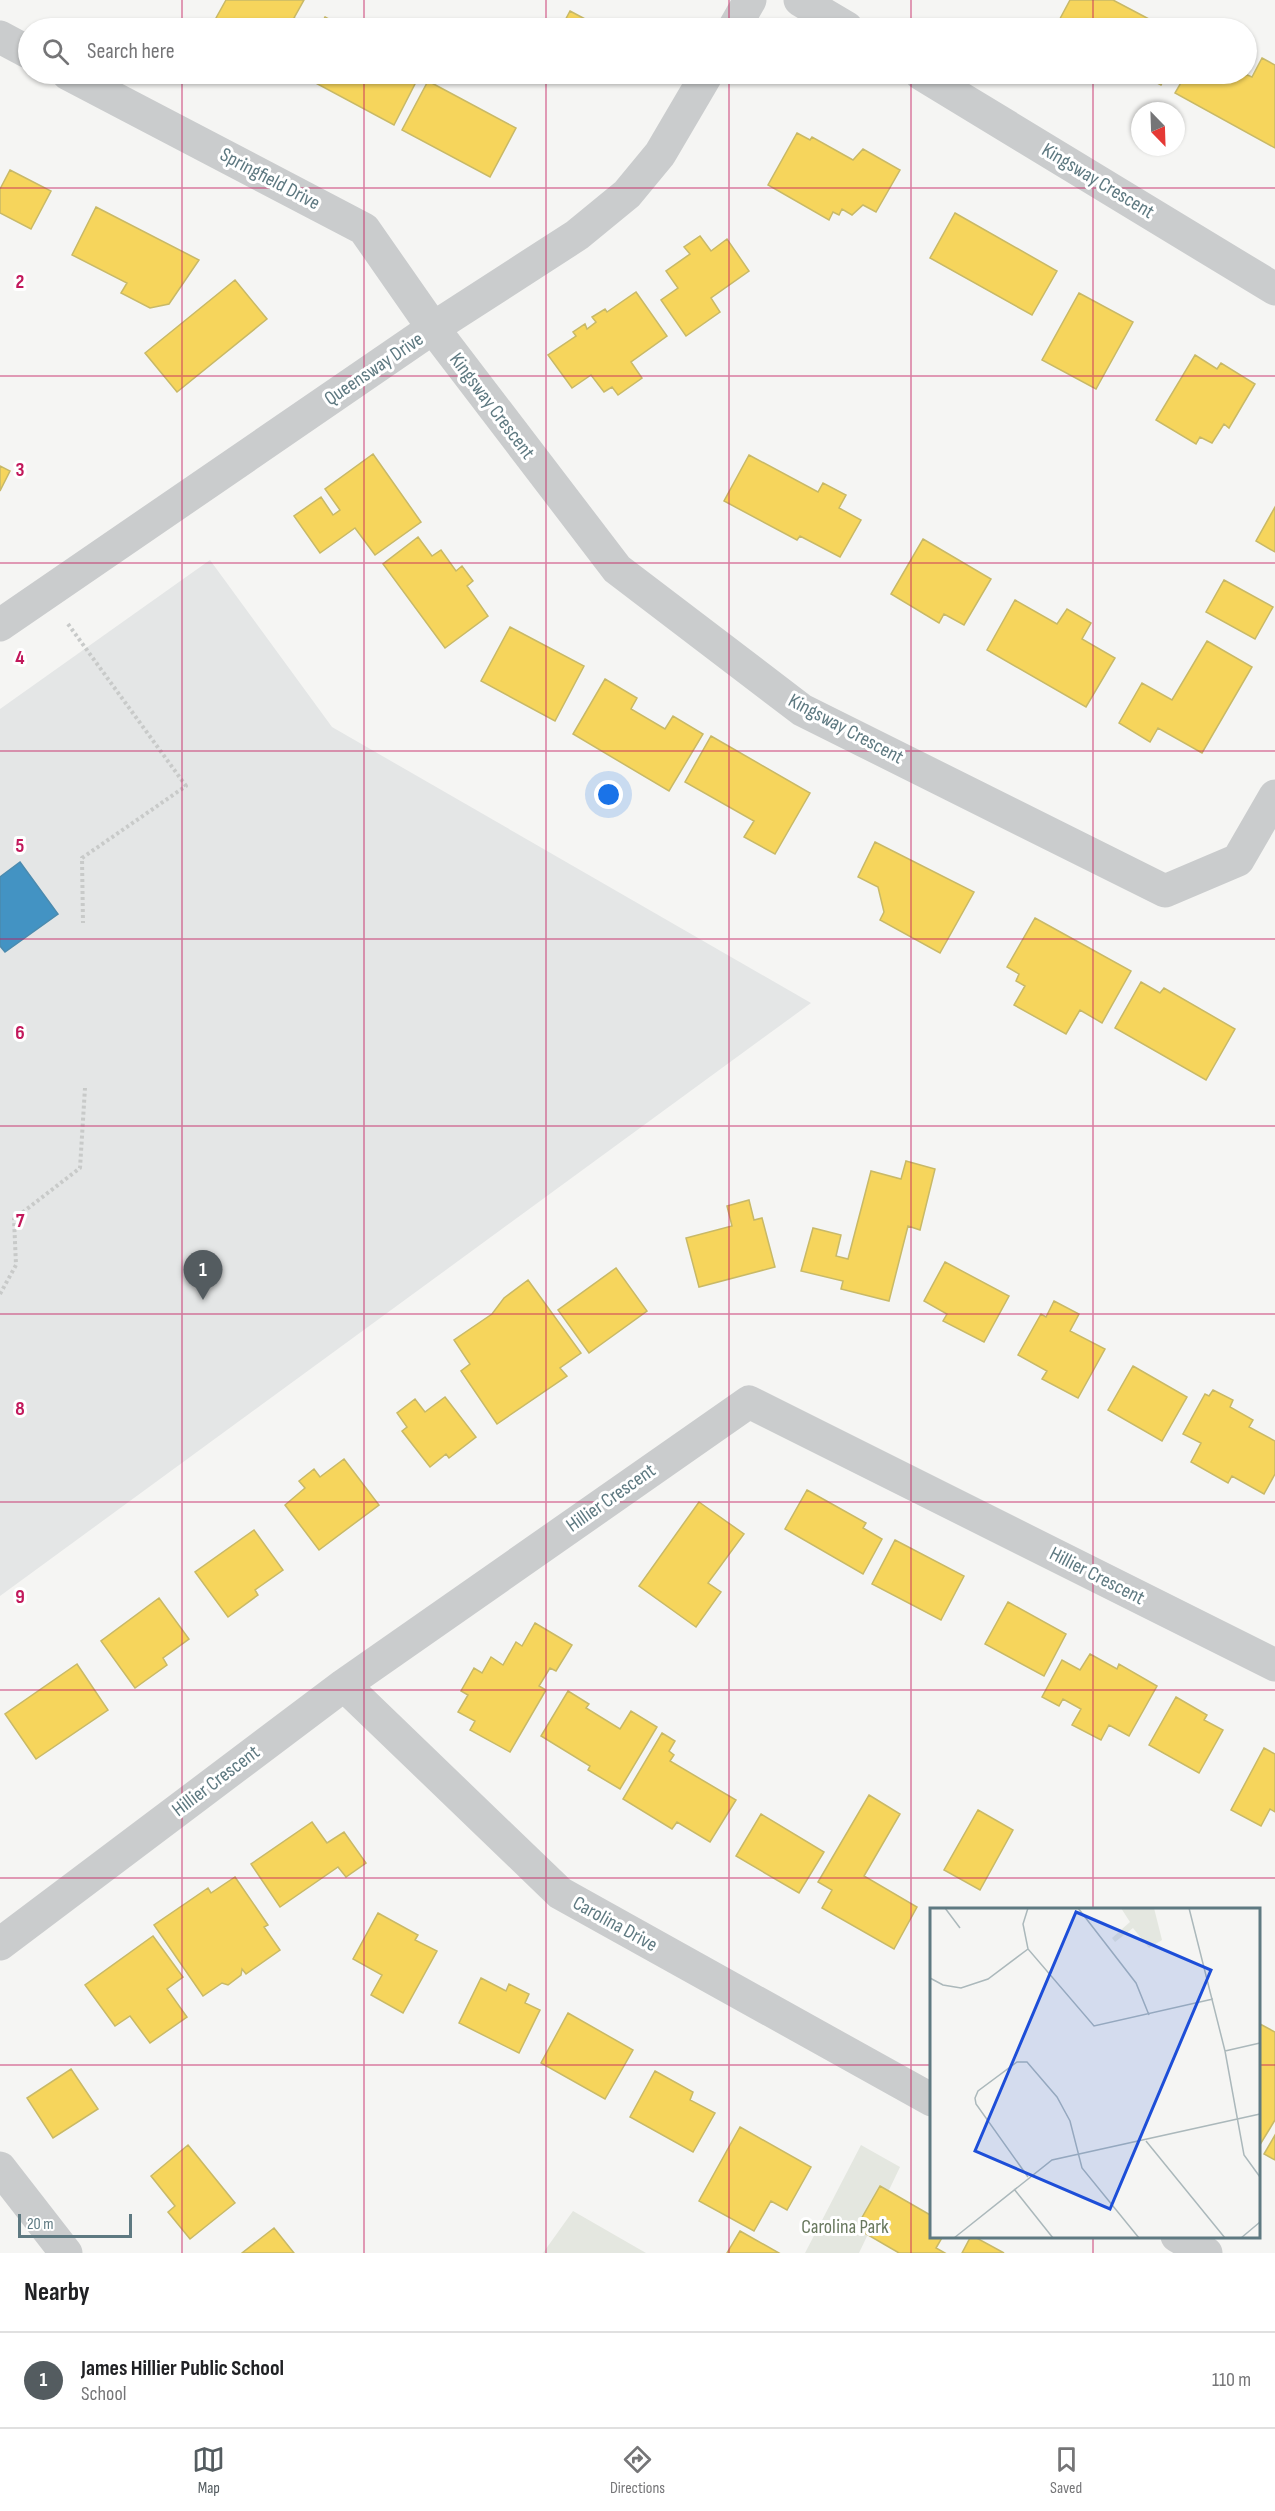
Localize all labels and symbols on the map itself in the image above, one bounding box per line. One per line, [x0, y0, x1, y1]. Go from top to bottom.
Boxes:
north arrow [1131, 102, 1185, 156]
street label: Kingsway Crescent [1037, 138, 1159, 224]
street label: Springfield Drive [216, 143, 324, 215]
text: 2 [16, 270, 24, 294]
street label: Queensway Drive [320, 327, 428, 411]
street label: Kingsway Crescent [444, 348, 540, 464]
text: 3 [16, 458, 25, 482]
text: 4 [15, 646, 25, 670]
street label: Kingsway Crescent [784, 689, 908, 769]
your location [594, 780, 623, 809]
text: 5 [16, 834, 25, 858]
text: 6 [15, 1021, 25, 1045]
text: 7 [16, 1209, 25, 1233]
pin: 1 [184, 1250, 222, 1300]
text: 8 [15, 1397, 25, 1421]
street label: Hillier Crescent [562, 1459, 660, 1537]
street label: Hillier Crescent [1045, 1542, 1149, 1610]
text: 9 [15, 1585, 25, 1609]
street label: Hillier Crescent [167, 1740, 265, 1822]
street label: Carolina Drive [569, 1891, 661, 1957]
inset map [930, 1908, 1260, 2238]
scale bar [18, 2211, 132, 2238]
park label: Carolina Park [801, 2215, 889, 2239]

